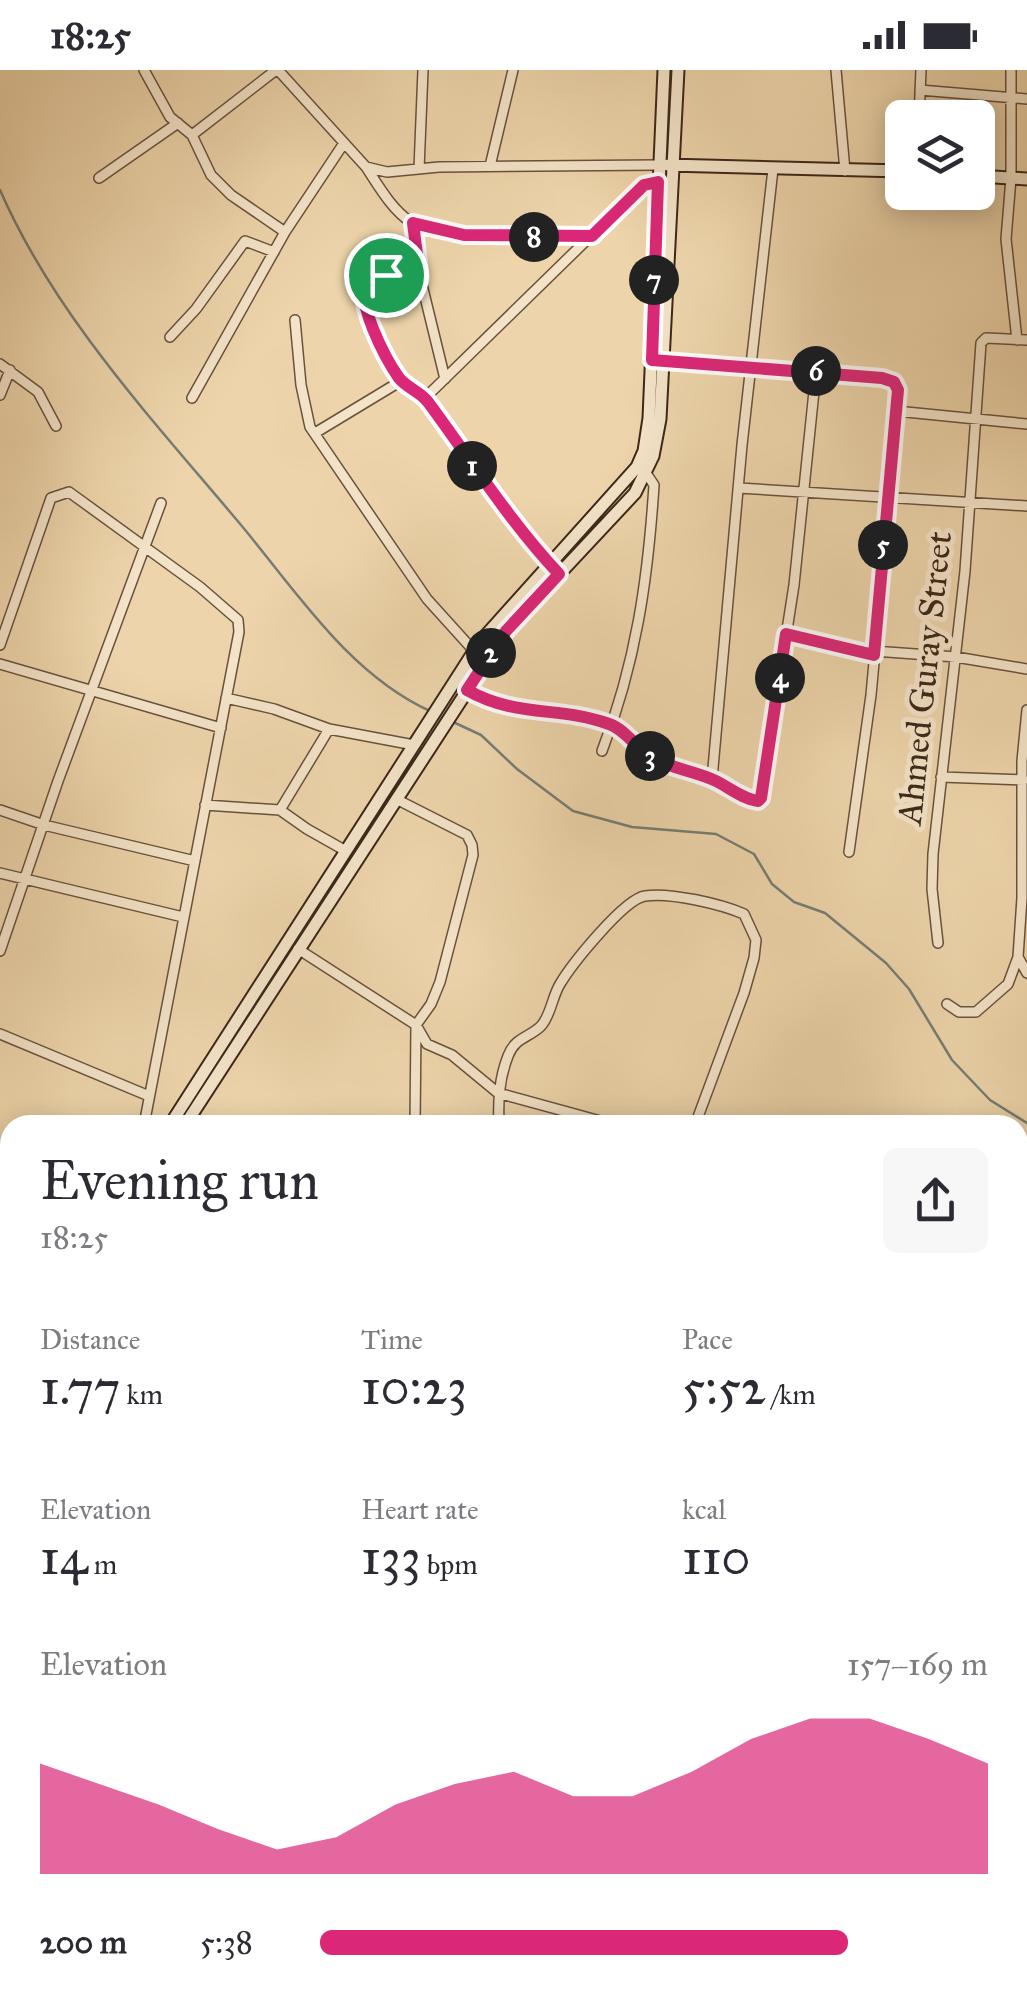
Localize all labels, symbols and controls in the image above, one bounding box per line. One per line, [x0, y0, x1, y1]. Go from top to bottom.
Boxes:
text: 18:25 [50, 12, 131, 58]
map controls [885, 100, 995, 210]
button: layers [885, 100, 995, 210]
pin: 8 [509, 212, 559, 262]
text: 8 [527, 219, 541, 254]
pin [344, 233, 429, 318]
icon: arrive [359, 248, 414, 303]
pin: 7 [629, 255, 679, 305]
text: 7 [647, 262, 661, 297]
pin: 6 [791, 346, 841, 396]
text: 6 [809, 353, 823, 388]
pin: 1 [447, 441, 497, 491]
text: 1 [466, 448, 478, 483]
pin: 5 [858, 520, 908, 570]
text: 5 [876, 527, 890, 562]
street label: Ahmed Guray Street [888, 529, 961, 829]
pin: 2 [466, 628, 516, 678]
text: 2 [484, 635, 498, 670]
pin: 4 [755, 653, 805, 703]
text: 4 [772, 660, 788, 695]
pin: 3 [625, 731, 675, 781]
text: 3 [644, 738, 656, 773]
text: Evening run [40, 1147, 319, 1214]
button: share [883, 1148, 988, 1253]
text: 18:25 [40, 1218, 108, 1257]
text: Distance [40, 1322, 140, 1357]
text: Time [361, 1322, 423, 1357]
text: Pace [682, 1322, 733, 1357]
text: 1.77 [40, 1357, 121, 1418]
text: 10:23 [361, 1357, 467, 1418]
text: 5:52 [682, 1357, 766, 1418]
text: km [121, 1377, 163, 1412]
text: /km [766, 1377, 816, 1412]
text: Elevation [40, 1492, 151, 1527]
text: Heart rate [361, 1492, 479, 1527]
text: kcal [682, 1492, 726, 1527]
text: 14 [40, 1527, 88, 1588]
text: 133 [361, 1527, 421, 1588]
text: 110 [682, 1527, 750, 1588]
text: m [88, 1547, 117, 1582]
text: bpm [421, 1547, 478, 1582]
text: Elevation [40, 1645, 167, 1684]
text: 157–169 m [847, 1645, 988, 1684]
text: 200 m [40, 1923, 127, 1962]
text: 5:38 [200, 1923, 253, 1962]

